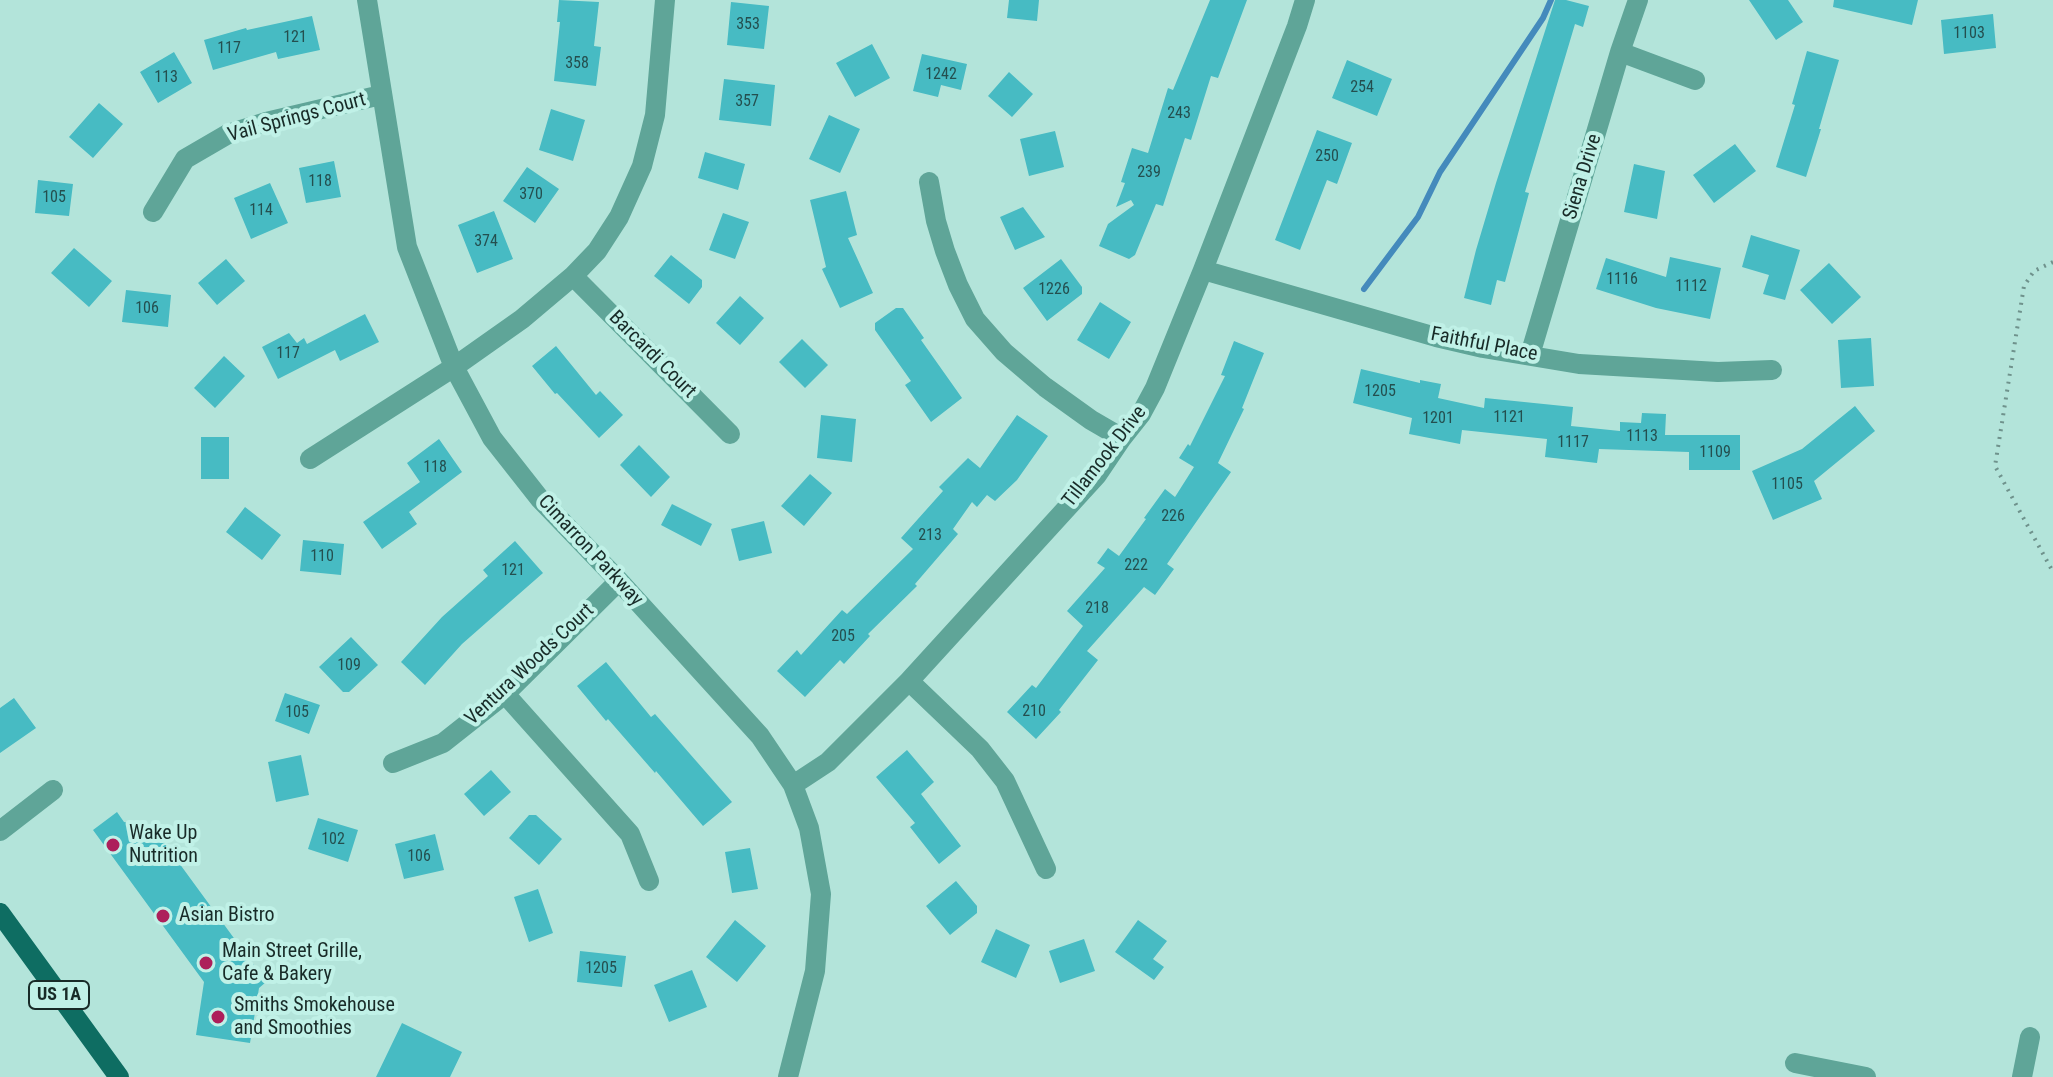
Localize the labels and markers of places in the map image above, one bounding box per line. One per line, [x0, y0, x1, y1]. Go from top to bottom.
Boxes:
place label: Wake Up Nutrition [129, 822, 198, 869]
marker: Wake Up Nutrition [104, 836, 122, 854]
place label: Asian Bistro [179, 904, 275, 928]
marker: Asian Bistro [154, 907, 172, 925]
place label: Main Street Grille, Cafe & Bakery [222, 940, 362, 987]
marker: Main Street Grille, Cafe & Bakery [197, 954, 215, 972]
place label: Smiths Smokehouse and Smoothies [234, 994, 395, 1041]
marker: Smiths Smokehouse and Smoothies [209, 1008, 227, 1026]

